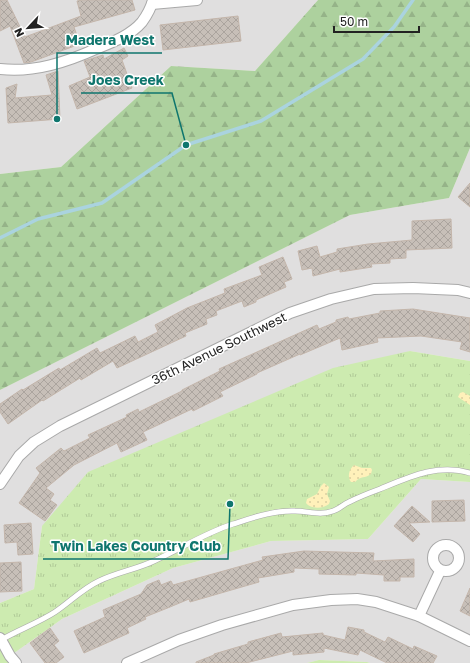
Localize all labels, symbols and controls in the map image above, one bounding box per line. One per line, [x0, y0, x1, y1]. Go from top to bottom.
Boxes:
north arrow [8, 8, 48, 48]
scale bar [334, 8, 419, 34]
text: 50 m [340, 14, 368, 29]
text: N [11, 26, 26, 39]
callout: Madera West [57, 27, 162, 53]
text: Madera West [65, 31, 155, 48]
callout: Joes Creek [81, 67, 172, 93]
text: Joes Creek [88, 71, 164, 88]
street label: 36th Avenue Southwest [149, 308, 289, 388]
callout: Twin Lakes Country Club [43, 533, 228, 559]
text: Twin Lakes Country Club [51, 537, 221, 554]

